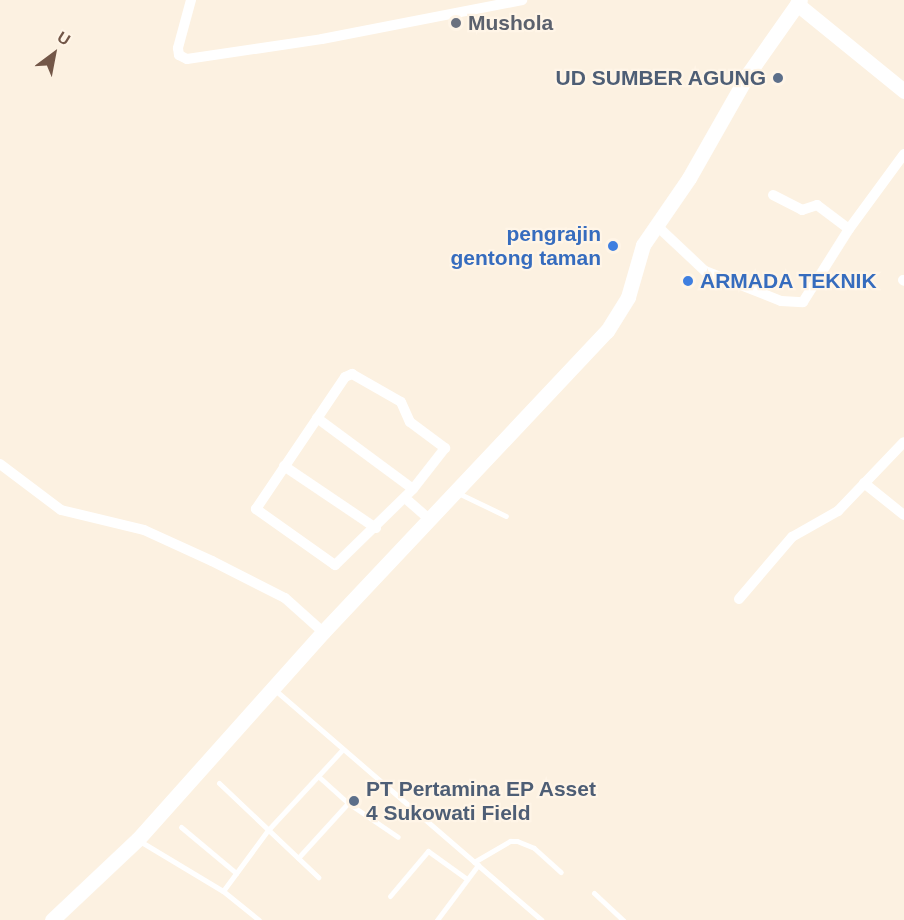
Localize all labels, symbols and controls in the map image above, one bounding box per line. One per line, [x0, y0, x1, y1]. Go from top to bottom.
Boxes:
place label: Mushola [468, 10, 553, 36]
marker: Mushola [449, 16, 463, 30]
north arrow [24, 24, 84, 84]
text: U [54, 28, 73, 49]
place label: UD SUMBER AGUNG [555, 65, 766, 91]
marker: UD SUMBER AGUNG [771, 71, 785, 85]
place label: pengrajin gentong taman [451, 221, 601, 271]
marker: pengrajin gentong taman [606, 239, 620, 253]
place label: ARMADA TEKNIK [700, 268, 877, 294]
marker: ARMADA TEKNIK [681, 274, 695, 288]
place label: PT Pertamina EP Asset 4 Sukowati Field [366, 776, 597, 826]
marker: PT Pertamina EP Asset 4 Sukowati Field [347, 794, 361, 808]

